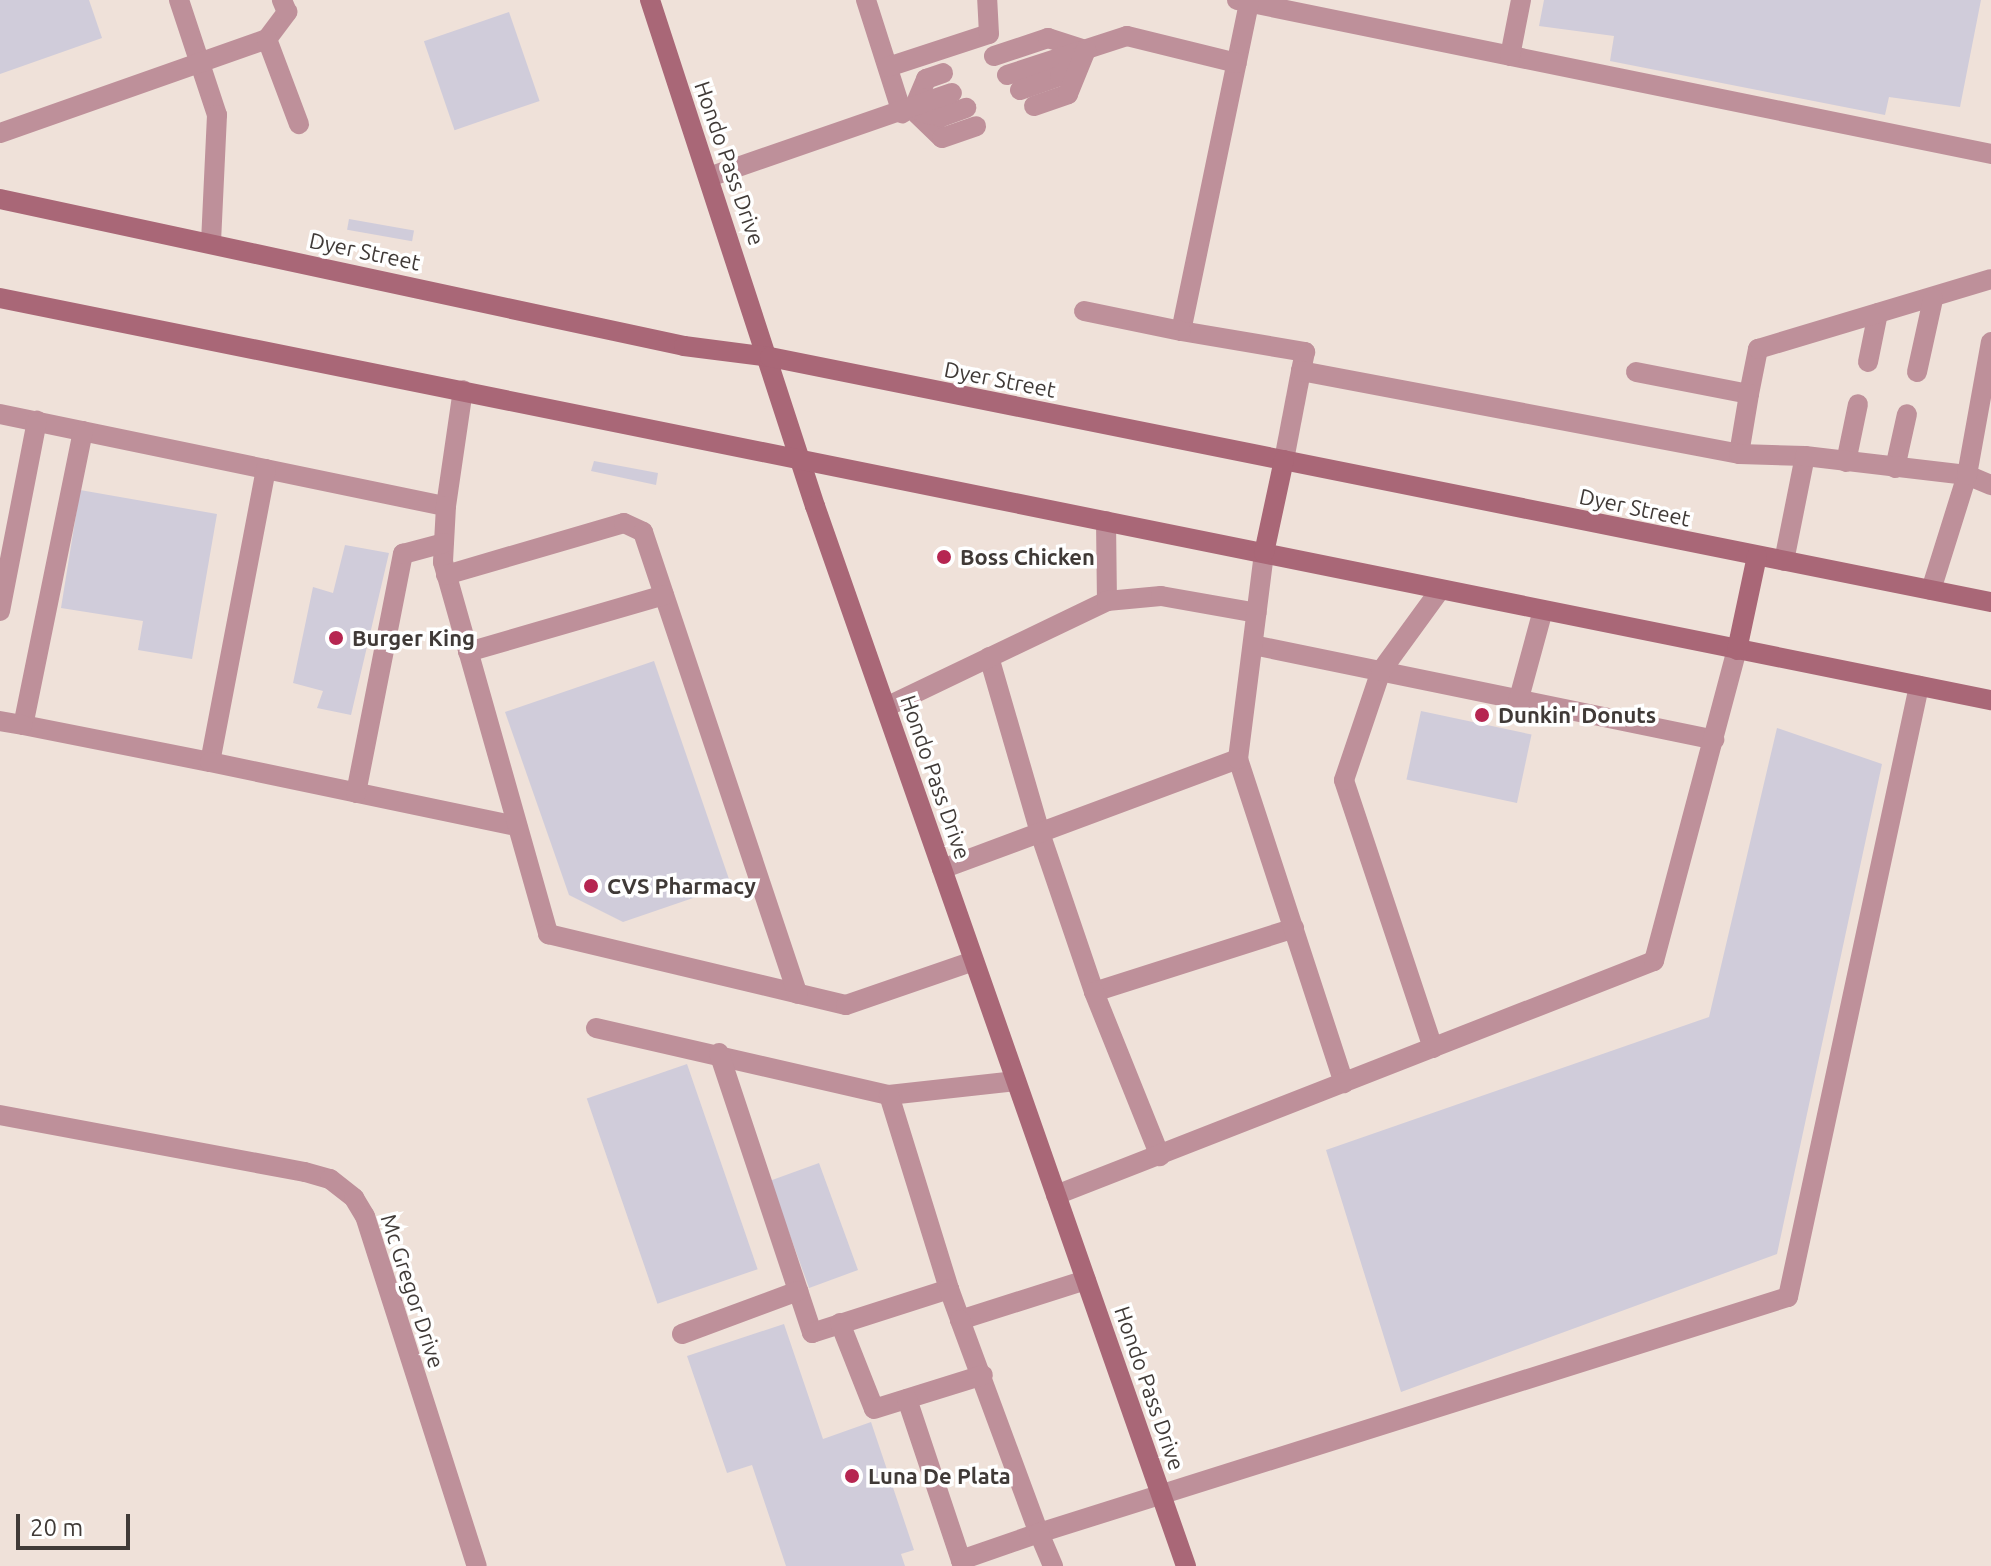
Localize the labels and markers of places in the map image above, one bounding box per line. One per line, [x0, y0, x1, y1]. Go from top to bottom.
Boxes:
place label: Boss Chicken [960, 544, 1095, 570]
marker: Boss Chicken [935, 548, 953, 566]
place label: Burger King [352, 625, 475, 651]
marker: Burger King [327, 629, 345, 647]
place label: Dunkin' Donuts [1498, 702, 1656, 728]
marker: Dunkin' Donuts [1473, 706, 1491, 724]
place label: CVS Pharmacy [607, 873, 756, 899]
marker: CVS Pharmacy [582, 877, 600, 895]
place label: Luna De Plata [868, 1463, 1011, 1489]
marker: Luna De Plata [843, 1467, 861, 1485]

